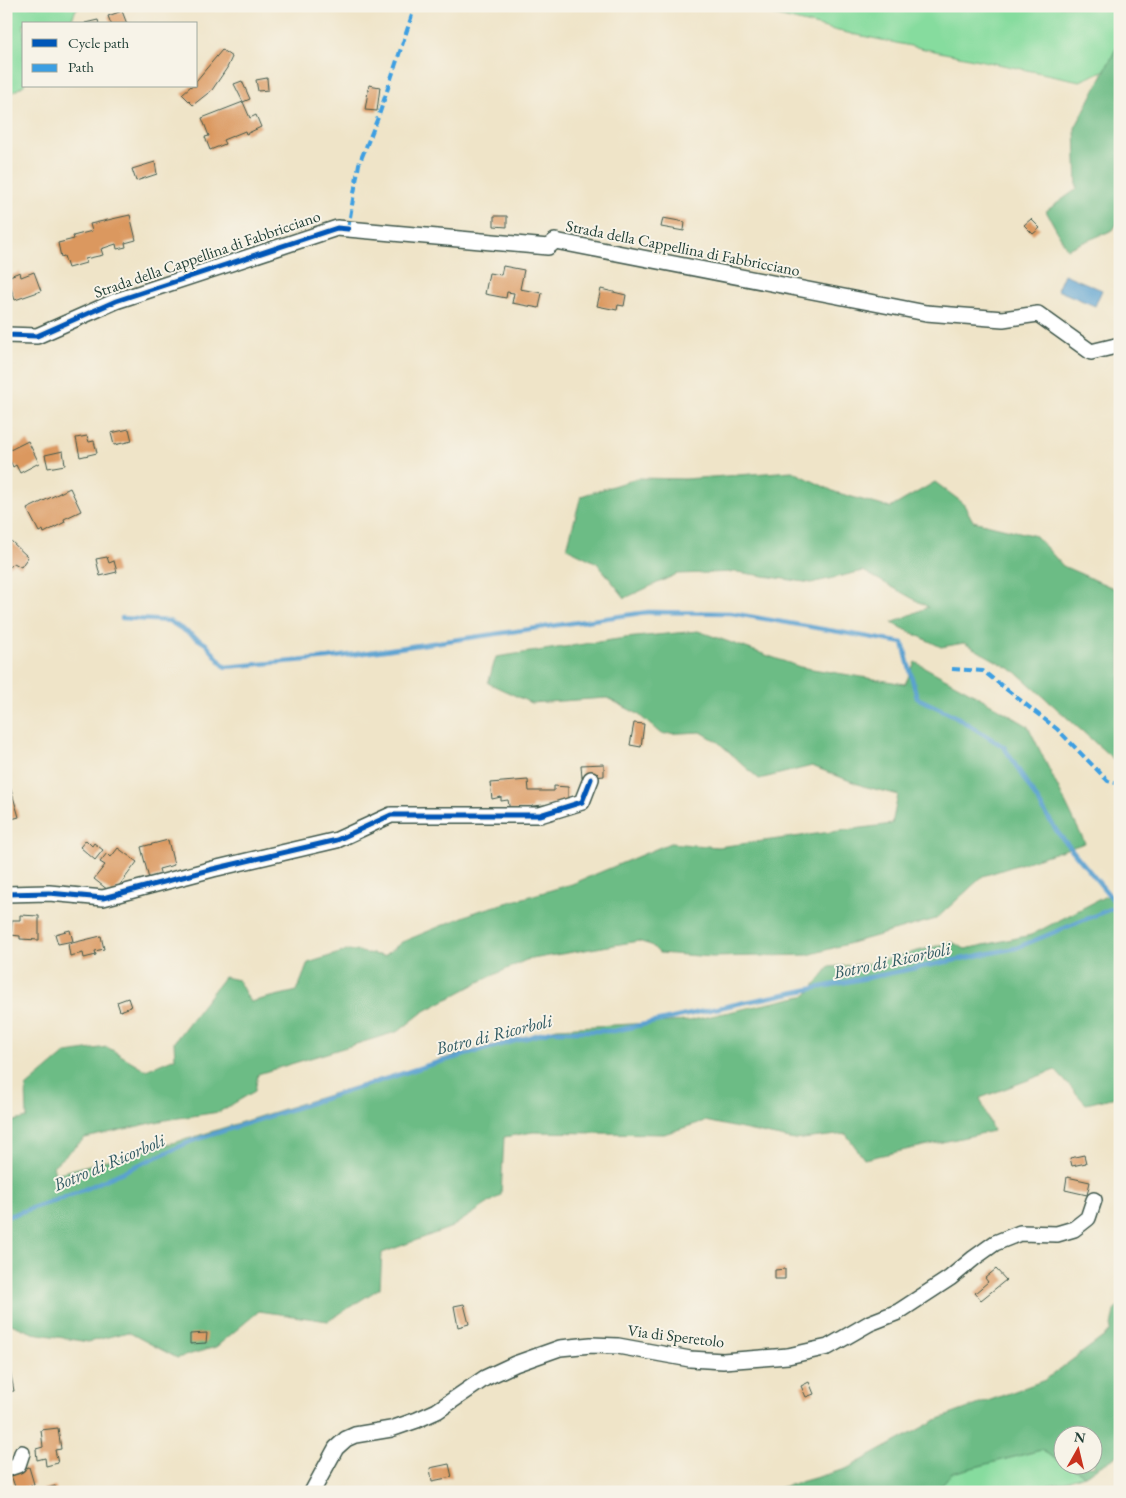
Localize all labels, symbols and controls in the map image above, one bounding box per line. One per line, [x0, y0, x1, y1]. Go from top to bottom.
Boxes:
legend [22, 22, 198, 88]
text: Cycle path [68, 33, 130, 52]
text: Path [68, 57, 94, 76]
street label: Strada della Cappellina di Fabbricciano [91, 205, 323, 303]
street label: Strada della Cappellina di Fabbricciano [564, 215, 802, 281]
water label: Botro di Ricorboli [830, 936, 953, 984]
water label: Botro di Ricorboli [432, 1008, 555, 1060]
water label: Botro di Ricorboli [49, 1128, 169, 1196]
street label: Via di Speretolo [626, 1320, 726, 1352]
north arrow [1054, 1426, 1104, 1476]
text: N [1073, 1427, 1087, 1447]

